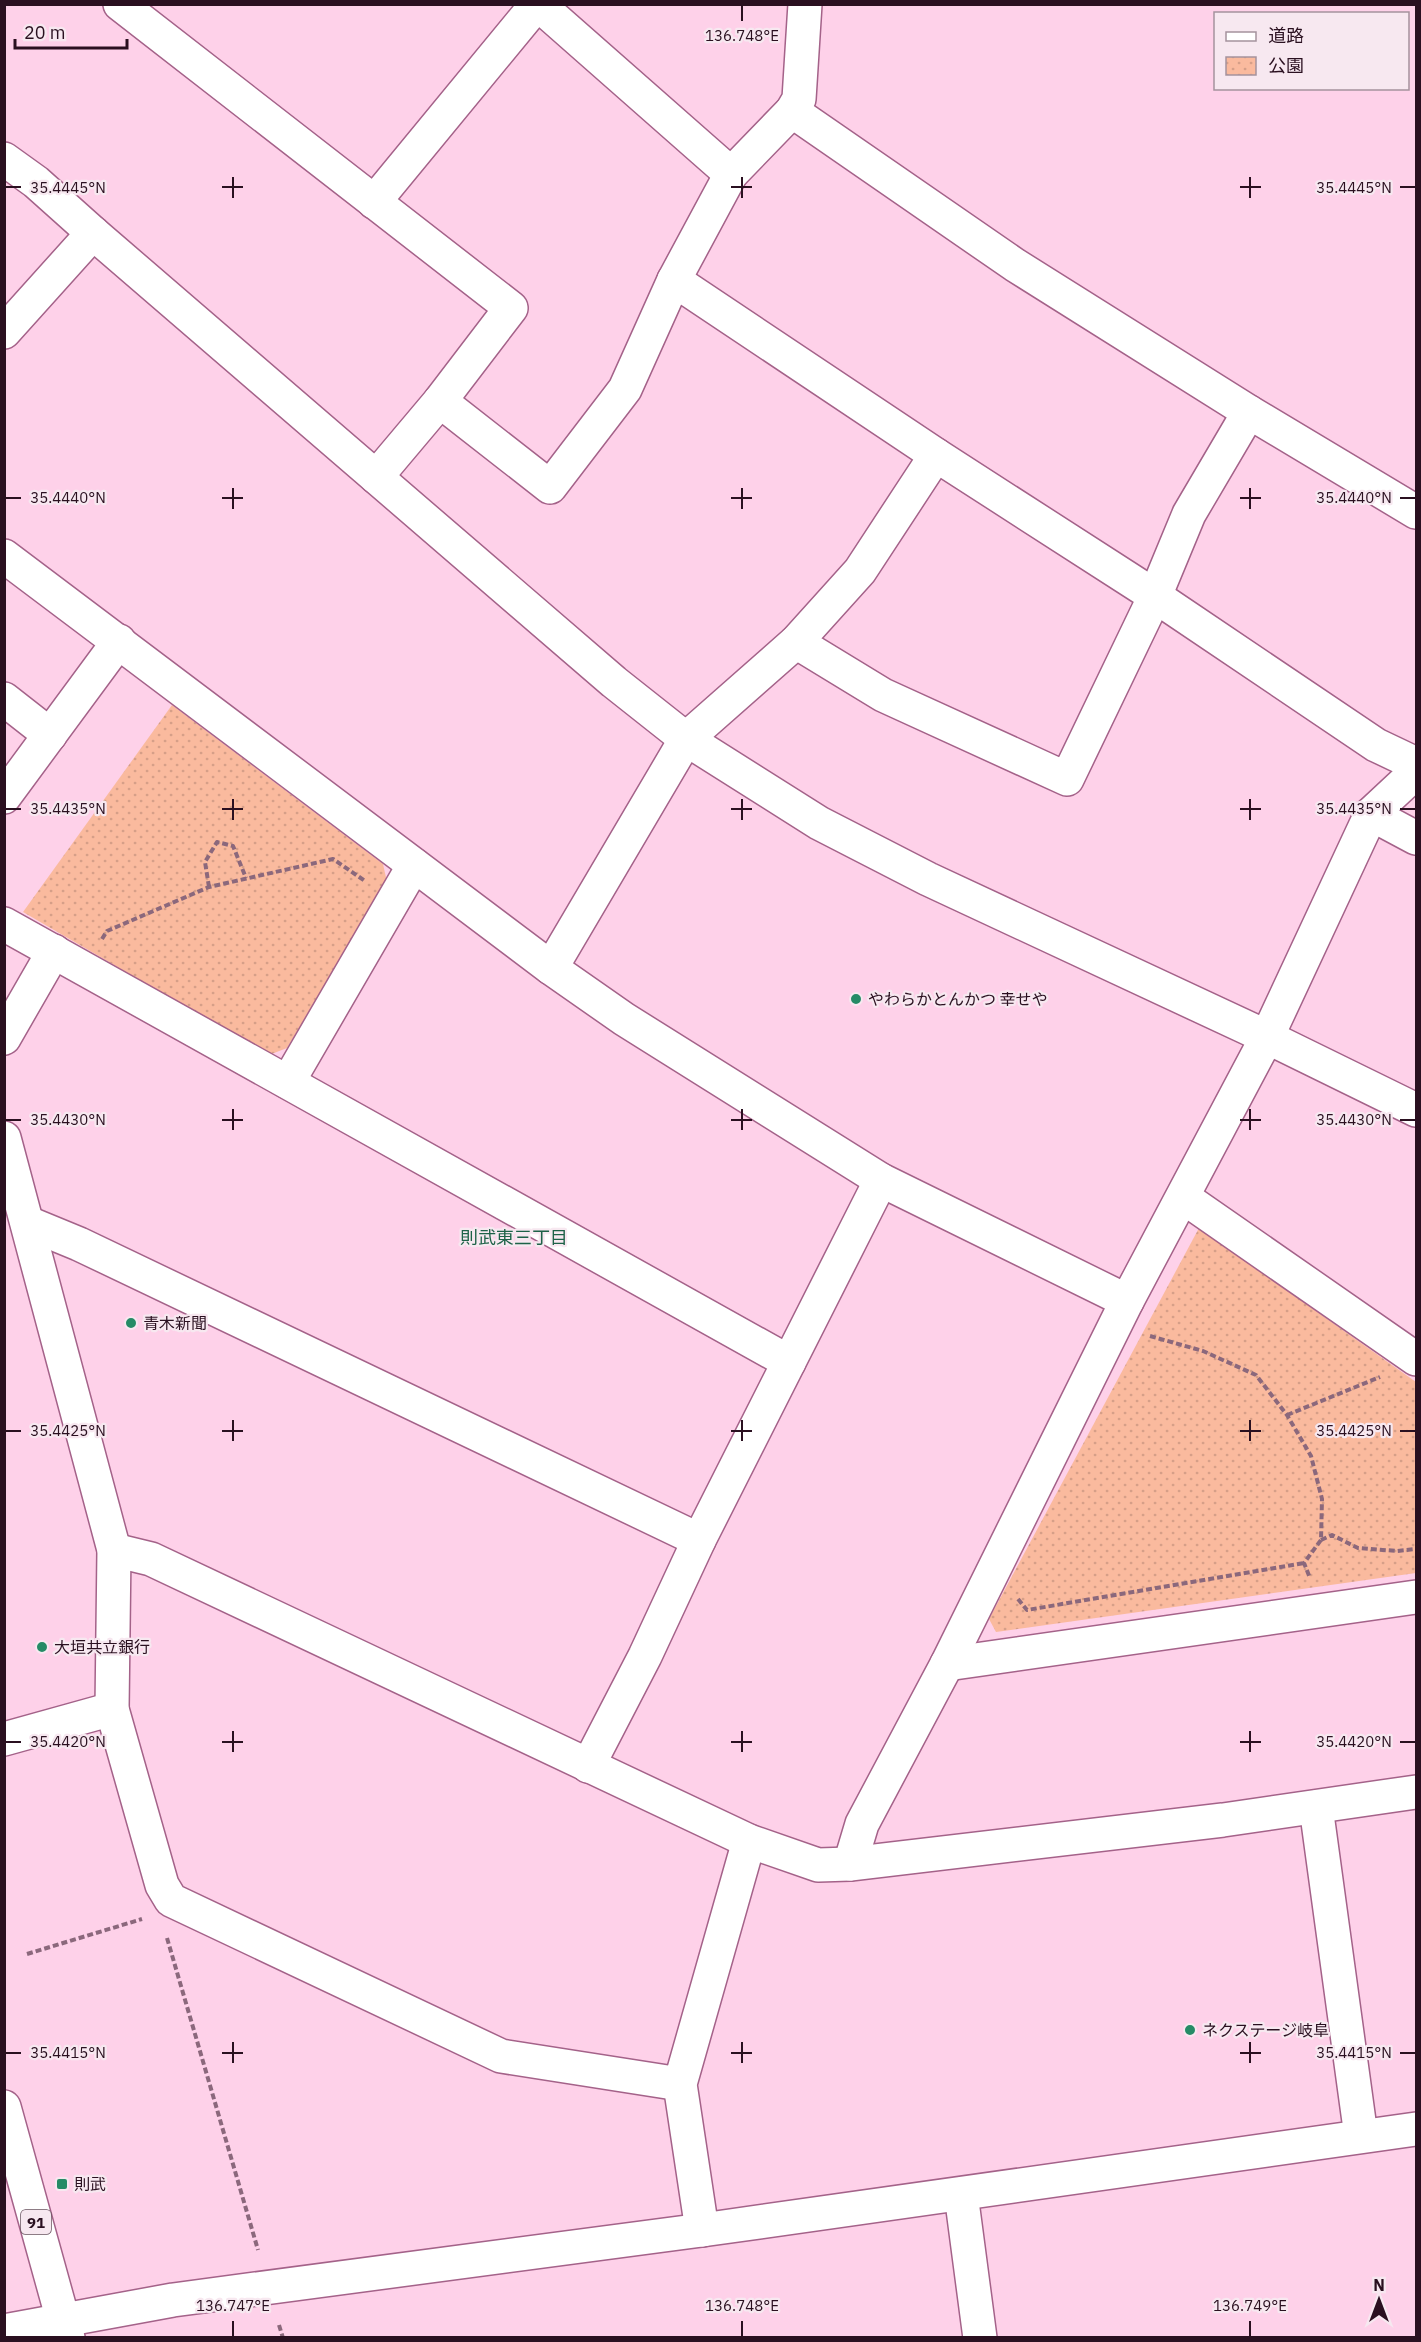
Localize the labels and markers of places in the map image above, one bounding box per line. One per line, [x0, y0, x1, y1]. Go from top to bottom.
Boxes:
place label: やわらかとんかつ 幸せや [868, 989, 1048, 1009]
marker: やわらかとんかつ 幸せや [849, 992, 863, 1006]
place label: 青木新聞 [143, 1313, 207, 1333]
marker: 青木新聞 [124, 1316, 138, 1330]
place label: 大垣共立銀行 [54, 1637, 150, 1657]
marker: 大垣共立銀行 [35, 1640, 49, 1654]
place label: ネクステージ岐阜 [1202, 2020, 1329, 2040]
marker: ネクステージ岐阜 [1183, 2023, 1197, 2037]
place label: 則武 [74, 2174, 106, 2194]
marker: 則武 [55, 2177, 69, 2191]

